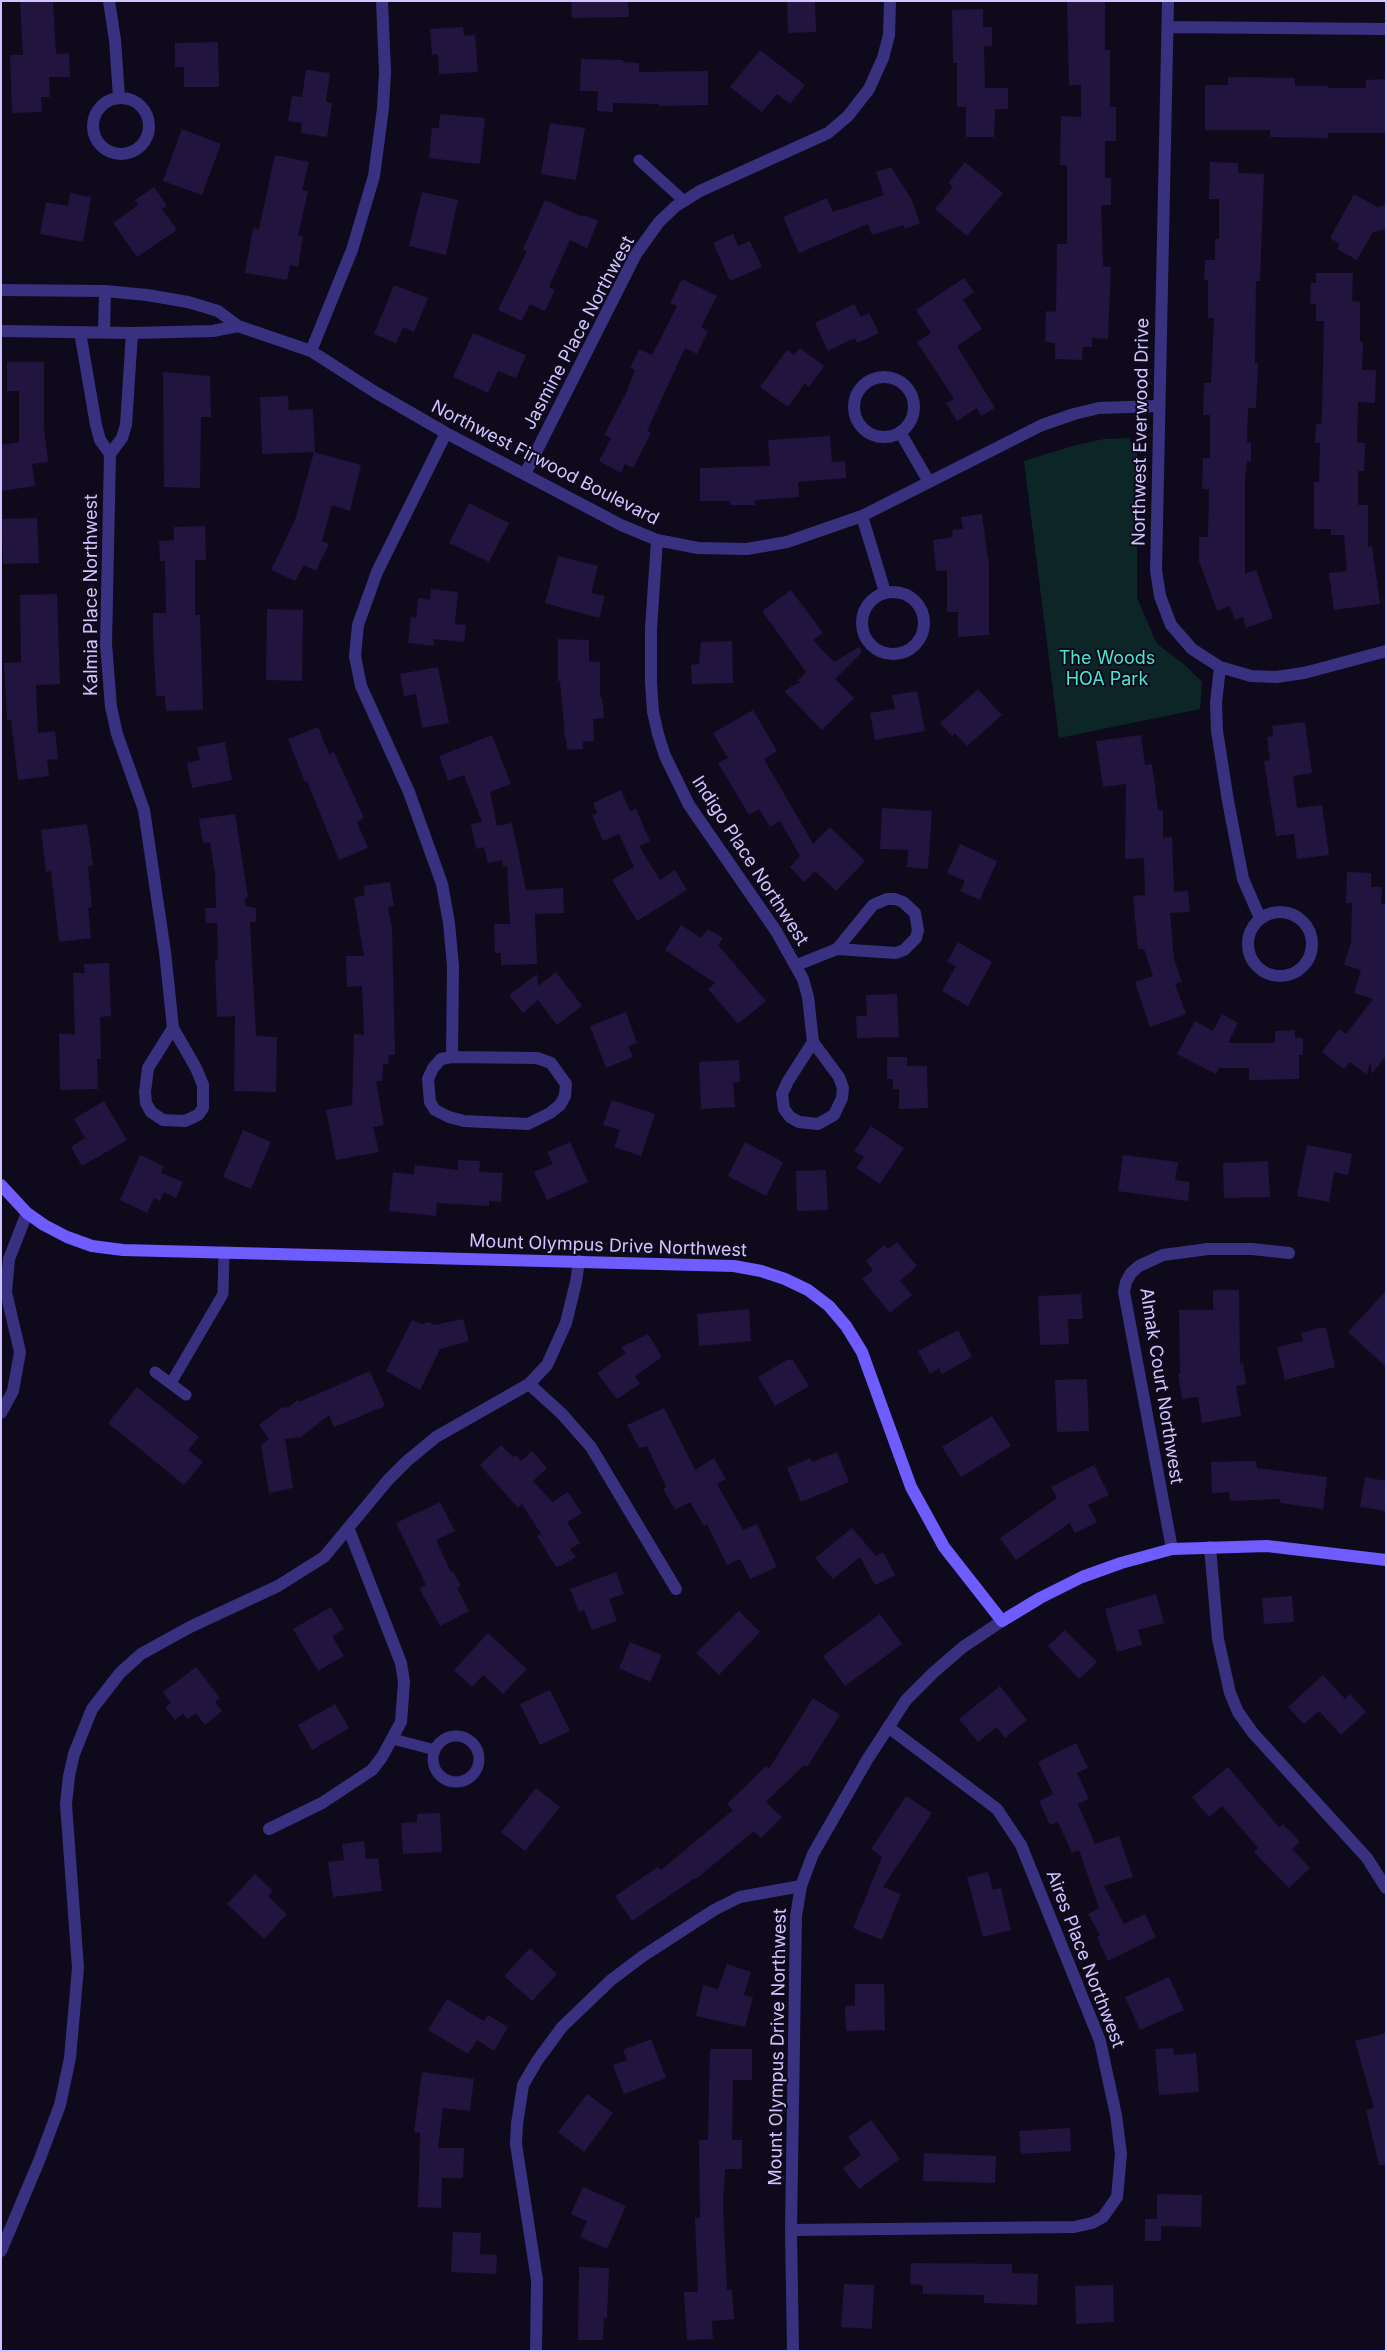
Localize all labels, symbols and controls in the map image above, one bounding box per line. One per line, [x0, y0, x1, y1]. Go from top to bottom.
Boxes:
street label: Jasmine Place Northwest [519, 232, 639, 434]
street label: Northwest Everwood Drive [1128, 318, 1154, 546]
street label: Northwest Firwood Boulevard [428, 396, 662, 530]
street label: Kalmia Place Northwest [81, 494, 103, 696]
park label: The Woods HOA Park [1059, 648, 1155, 691]
street label: Indigo Place Northwest [687, 772, 813, 950]
street label: Mount Olympus Drive Northwest [469, 1230, 747, 1262]
street label: Almak Court Northwest [1135, 1286, 1187, 1486]
street label: Aires Place Northwest [1041, 1867, 1129, 2051]
street label: Mount Olympus Drive Northwest [765, 1908, 791, 2186]

